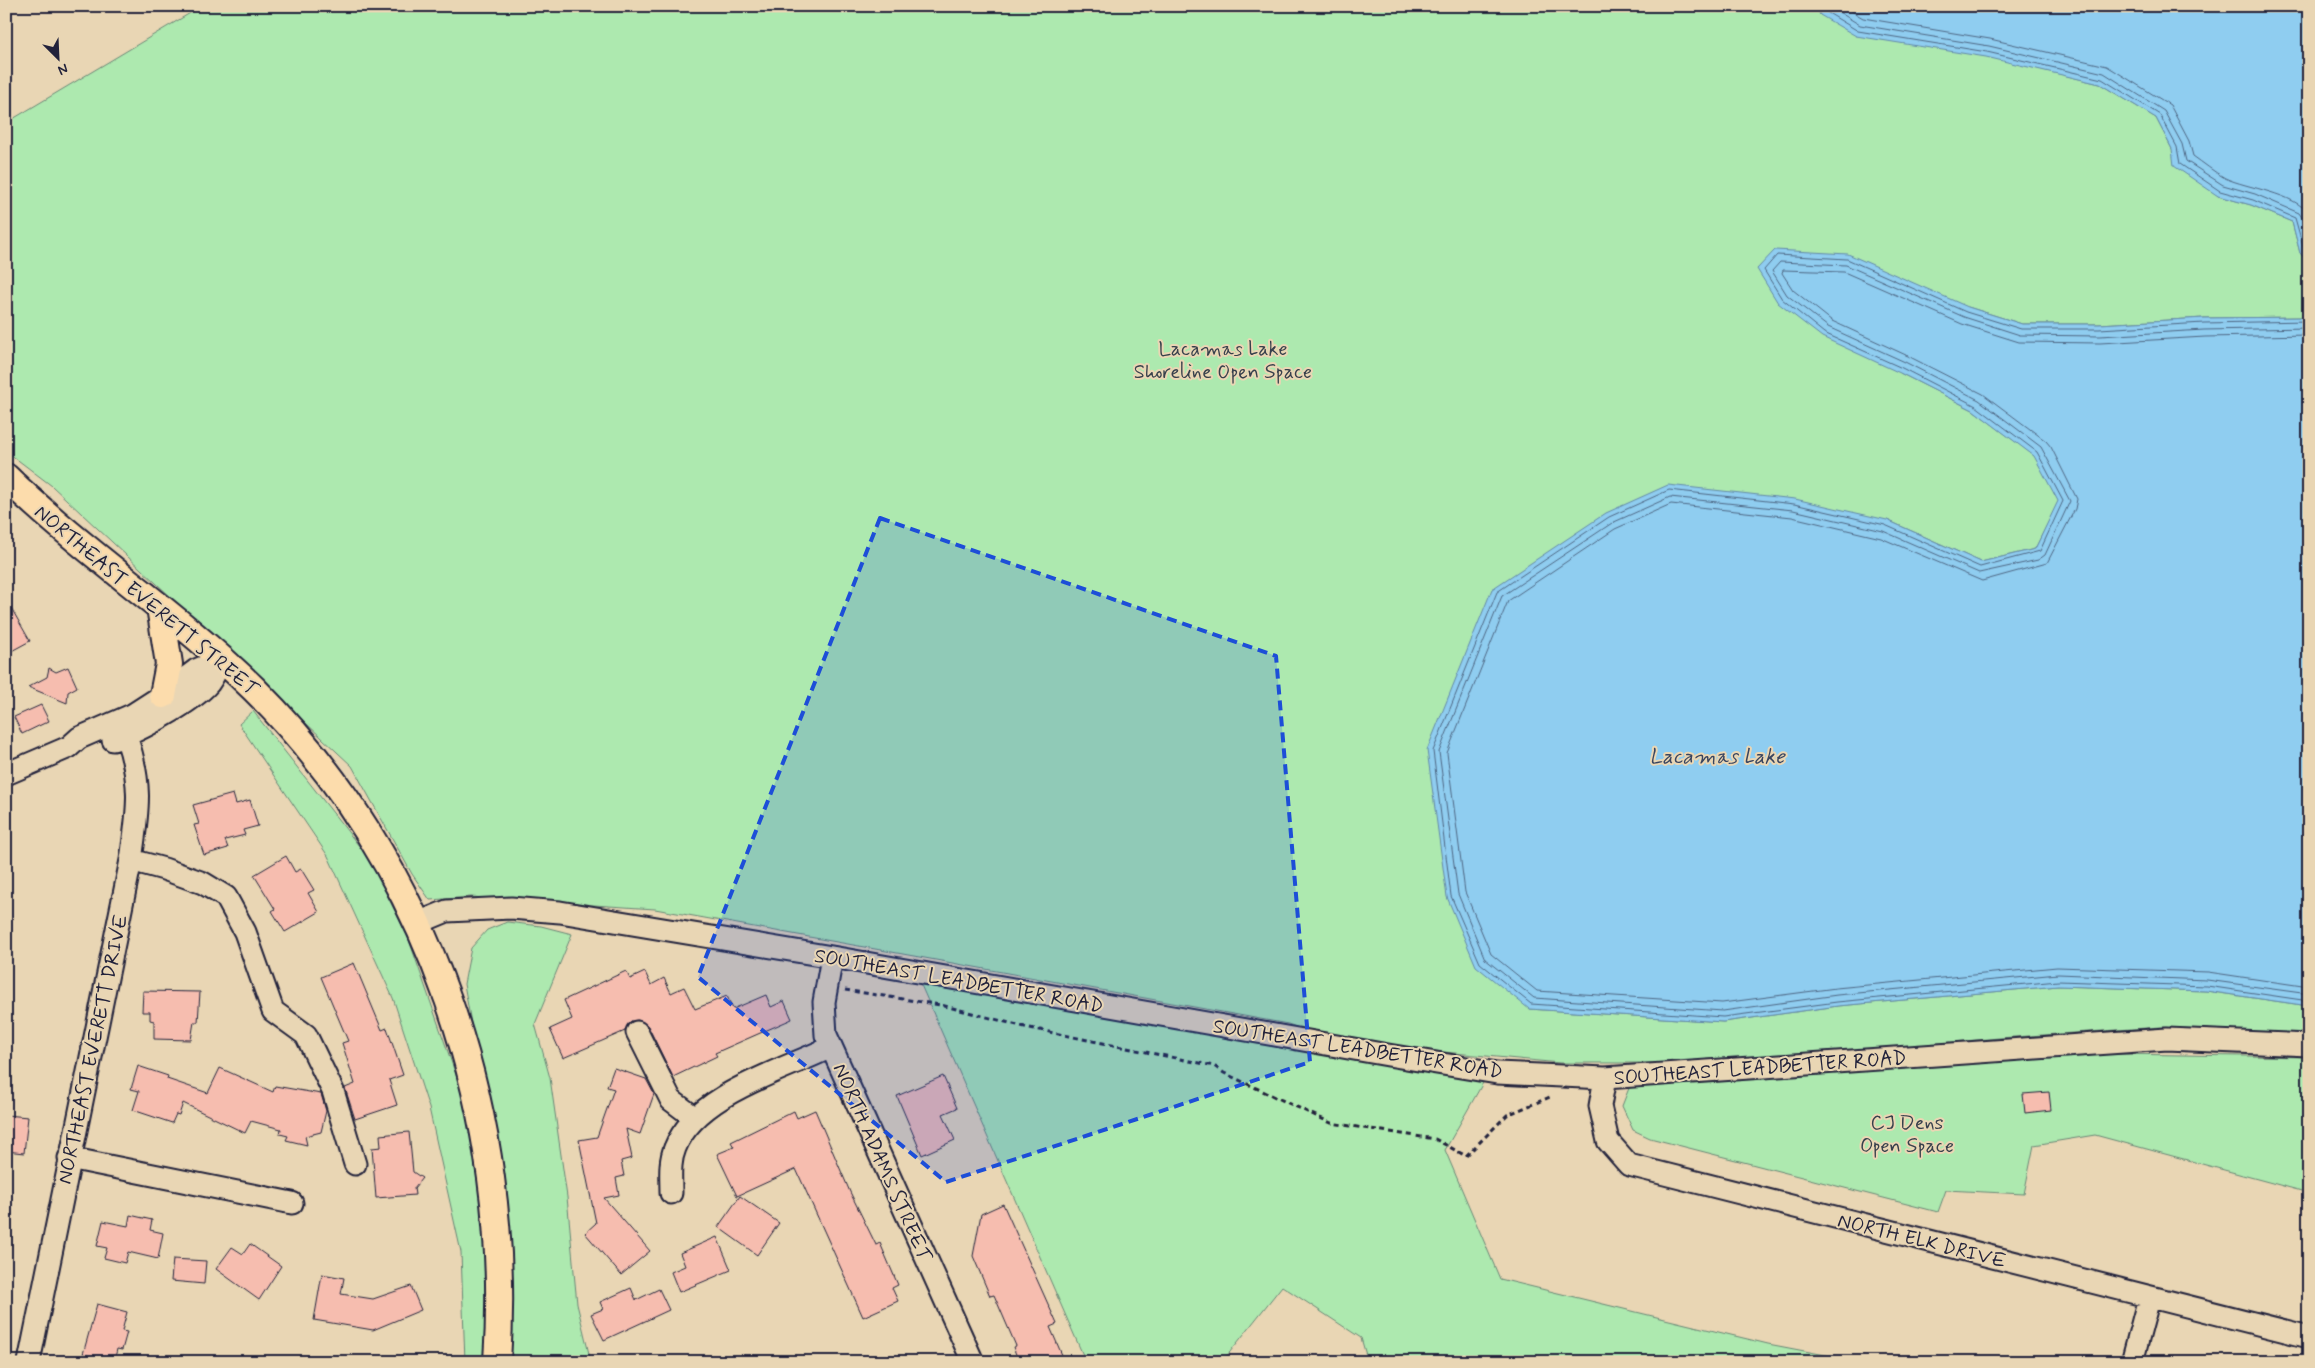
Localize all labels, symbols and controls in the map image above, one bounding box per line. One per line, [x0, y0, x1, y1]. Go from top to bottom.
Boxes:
north arrow [32, 32, 82, 82]
text: N [55, 59, 71, 79]
park label: Lacamas Lake Shoreline Open Space [1134, 336, 1312, 386]
street label: NORTHEAST EVERETT STREET [28, 499, 265, 704]
water label: Lacamas Lake [1649, 743, 1786, 771]
street label: NORTHEAST EVERETT DRIVE [52, 912, 135, 1187]
street label: SOUTHEAST LEADBETTER ROAD [812, 943, 1105, 1020]
street label: SOUTHEAST LEADBETTER ROAD [1211, 1013, 1505, 1086]
street label: SOUTHEAST LEADBETTER ROAD [1613, 1045, 1907, 1092]
street label: NORTH ADAMS STREET [826, 1059, 938, 1267]
park label: CJ Dens Open Space [1860, 1110, 1954, 1160]
street label: NORTH ELK DRIVE [1835, 1207, 2009, 1275]

